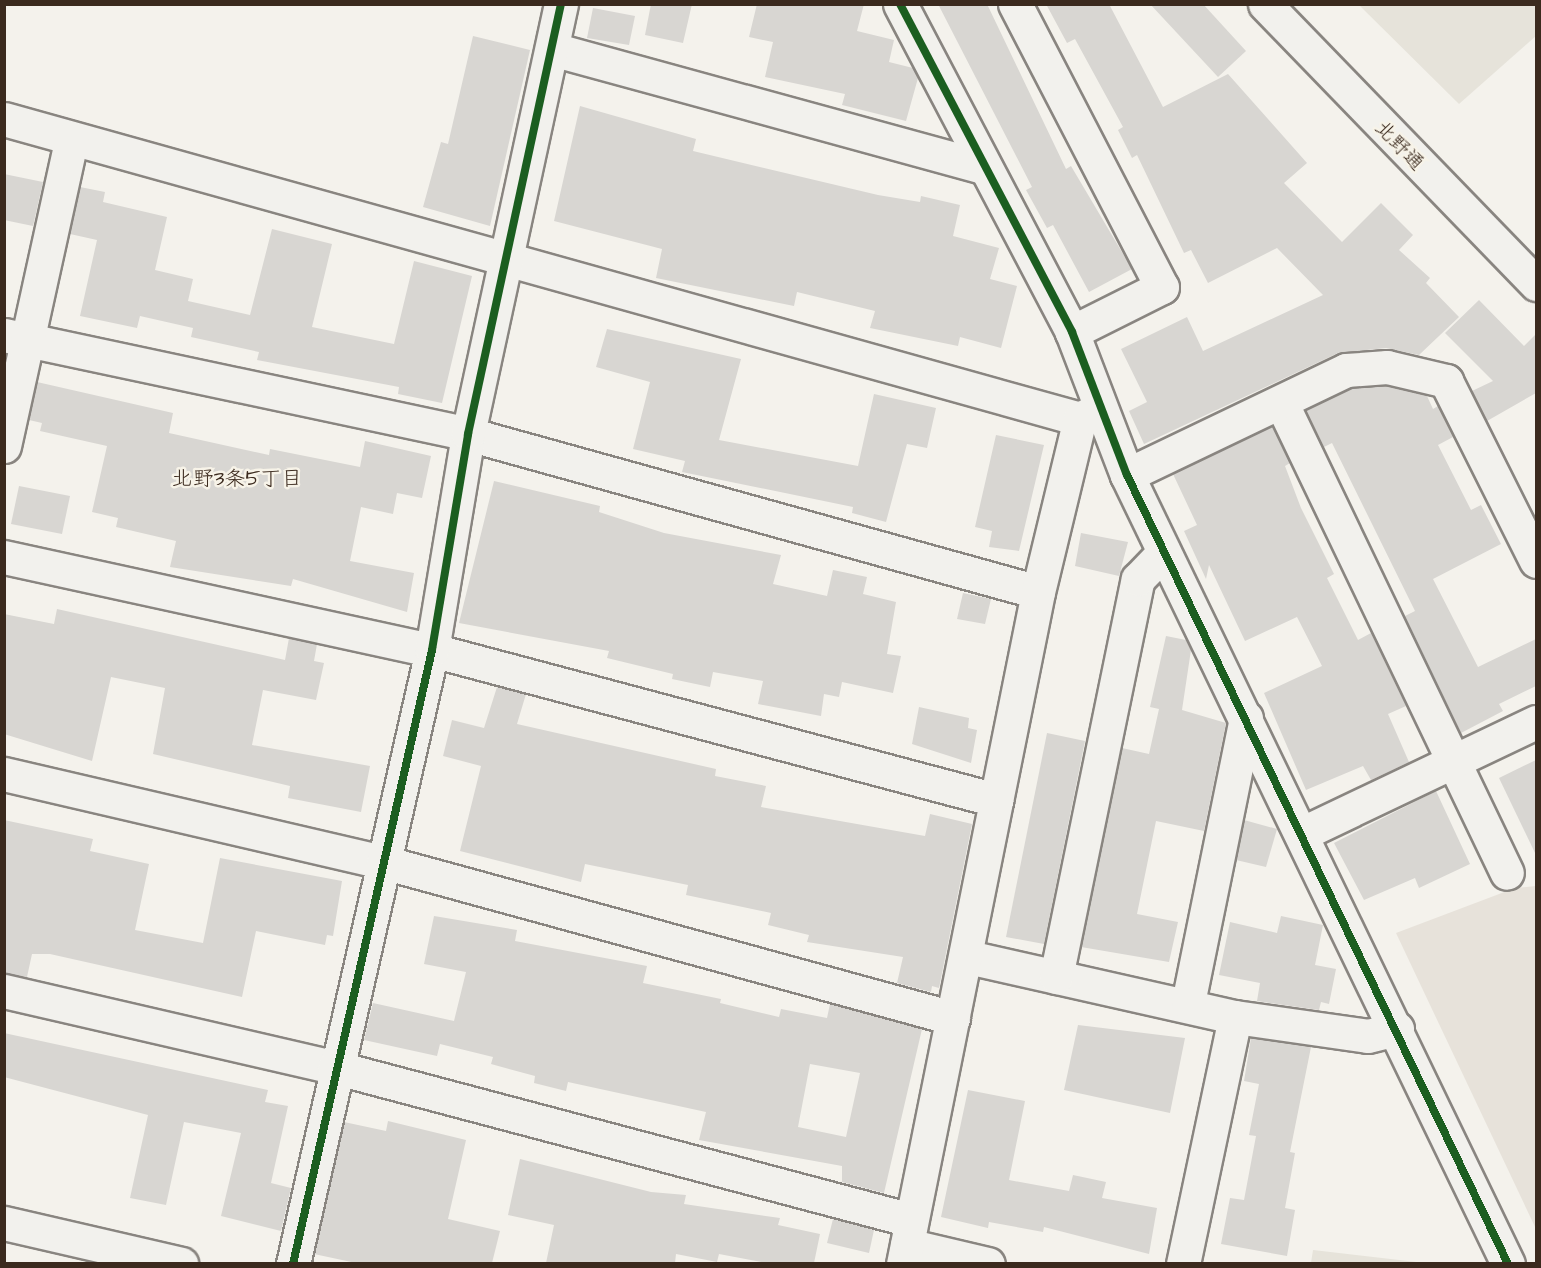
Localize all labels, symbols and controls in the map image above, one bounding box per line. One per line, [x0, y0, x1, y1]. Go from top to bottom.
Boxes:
street label: 北野通 [1370, 116, 1428, 176]
district label: 北野3条5丁目 [172, 466, 302, 492]

